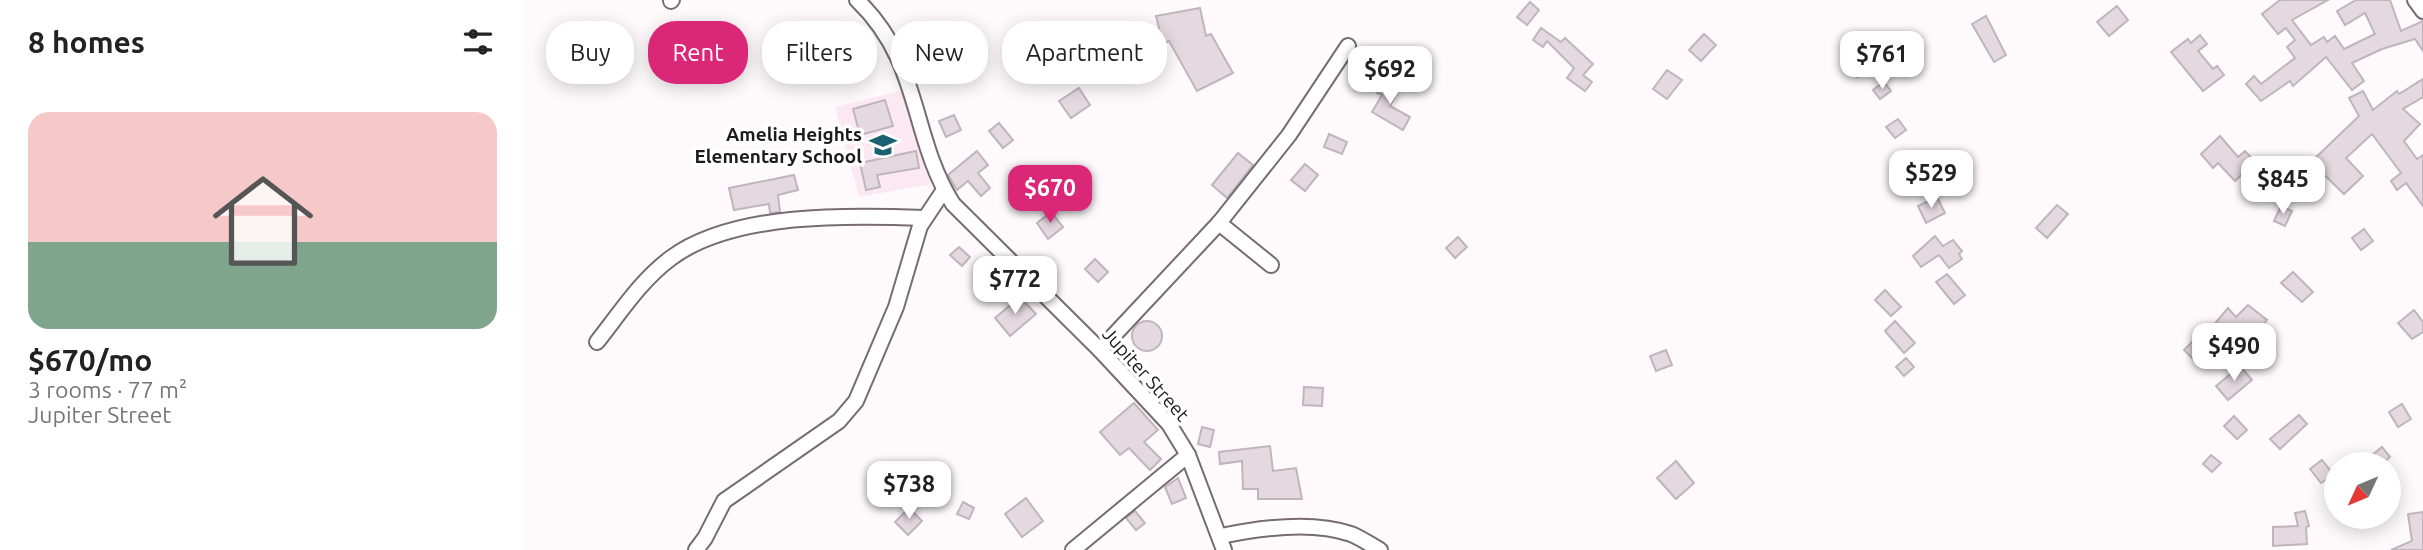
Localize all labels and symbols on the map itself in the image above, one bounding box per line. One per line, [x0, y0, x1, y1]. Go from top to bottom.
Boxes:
pin: $761 [1841, 32, 1923, 91]
pin: $692 [1349, 46, 1431, 106]
place label: Amelia Heights Elementary School [695, 123, 862, 167]
school or university icon: Amelia Heights Elementary School [868, 130, 898, 160]
pin: $529 [1890, 150, 1972, 210]
pin: $845 [2242, 156, 2324, 216]
pin: $670 [1009, 166, 1091, 225]
pin: $772 [974, 256, 1056, 316]
street label: Jupiter Street [1098, 323, 1194, 426]
pin: $490 [2193, 324, 2275, 383]
north arrow [2324, 452, 2401, 528]
pin: $738 [868, 462, 950, 521]

